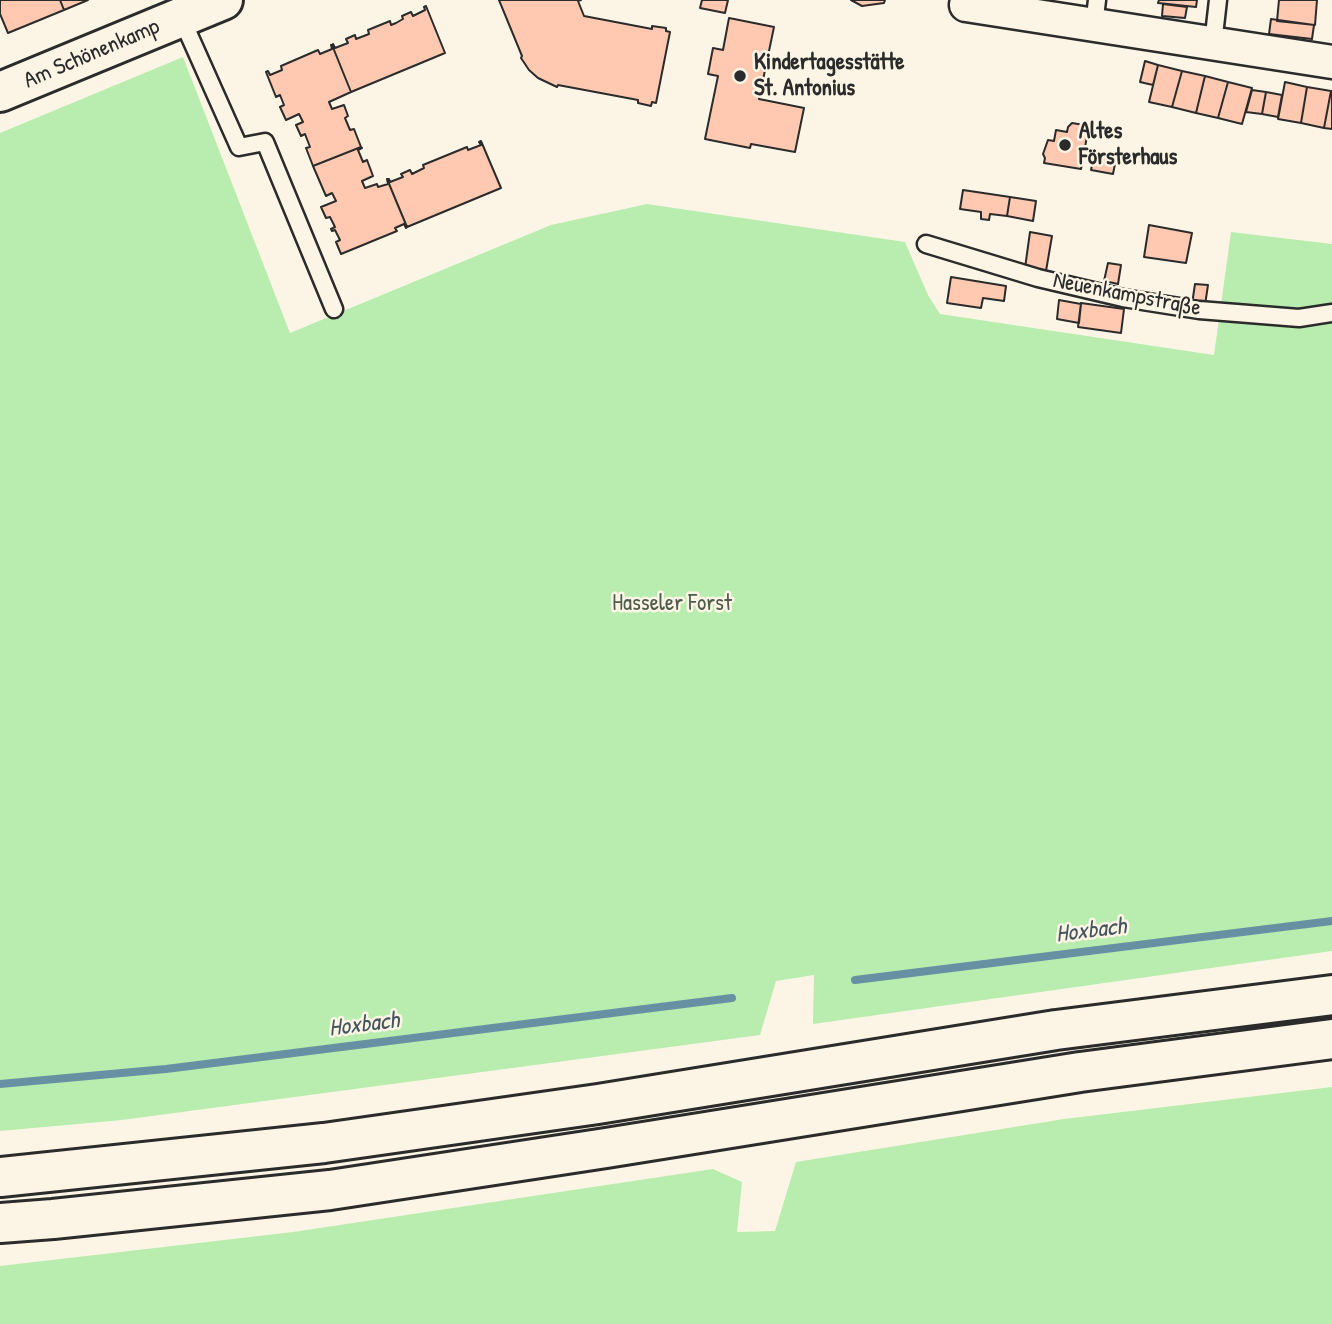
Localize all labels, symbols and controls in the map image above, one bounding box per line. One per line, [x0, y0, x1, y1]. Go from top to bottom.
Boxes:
street label: Am Schönenkamp [20, 13, 164, 95]
place label: Kindertagesstätte St. Antonius [754, 49, 904, 103]
marker: Kindertagesstätte St. Antonius [732, 68, 748, 84]
place label: Altes Försterhaus [1079, 118, 1177, 172]
marker: Altes Försterhaus [1057, 137, 1073, 153]
street label: Neuenkampstraße [1051, 267, 1203, 323]
park label: Hasseler Forst [612, 590, 732, 618]
water label: Hoxbach [1054, 912, 1128, 950]
water label: Hoxbach [327, 1006, 401, 1044]

